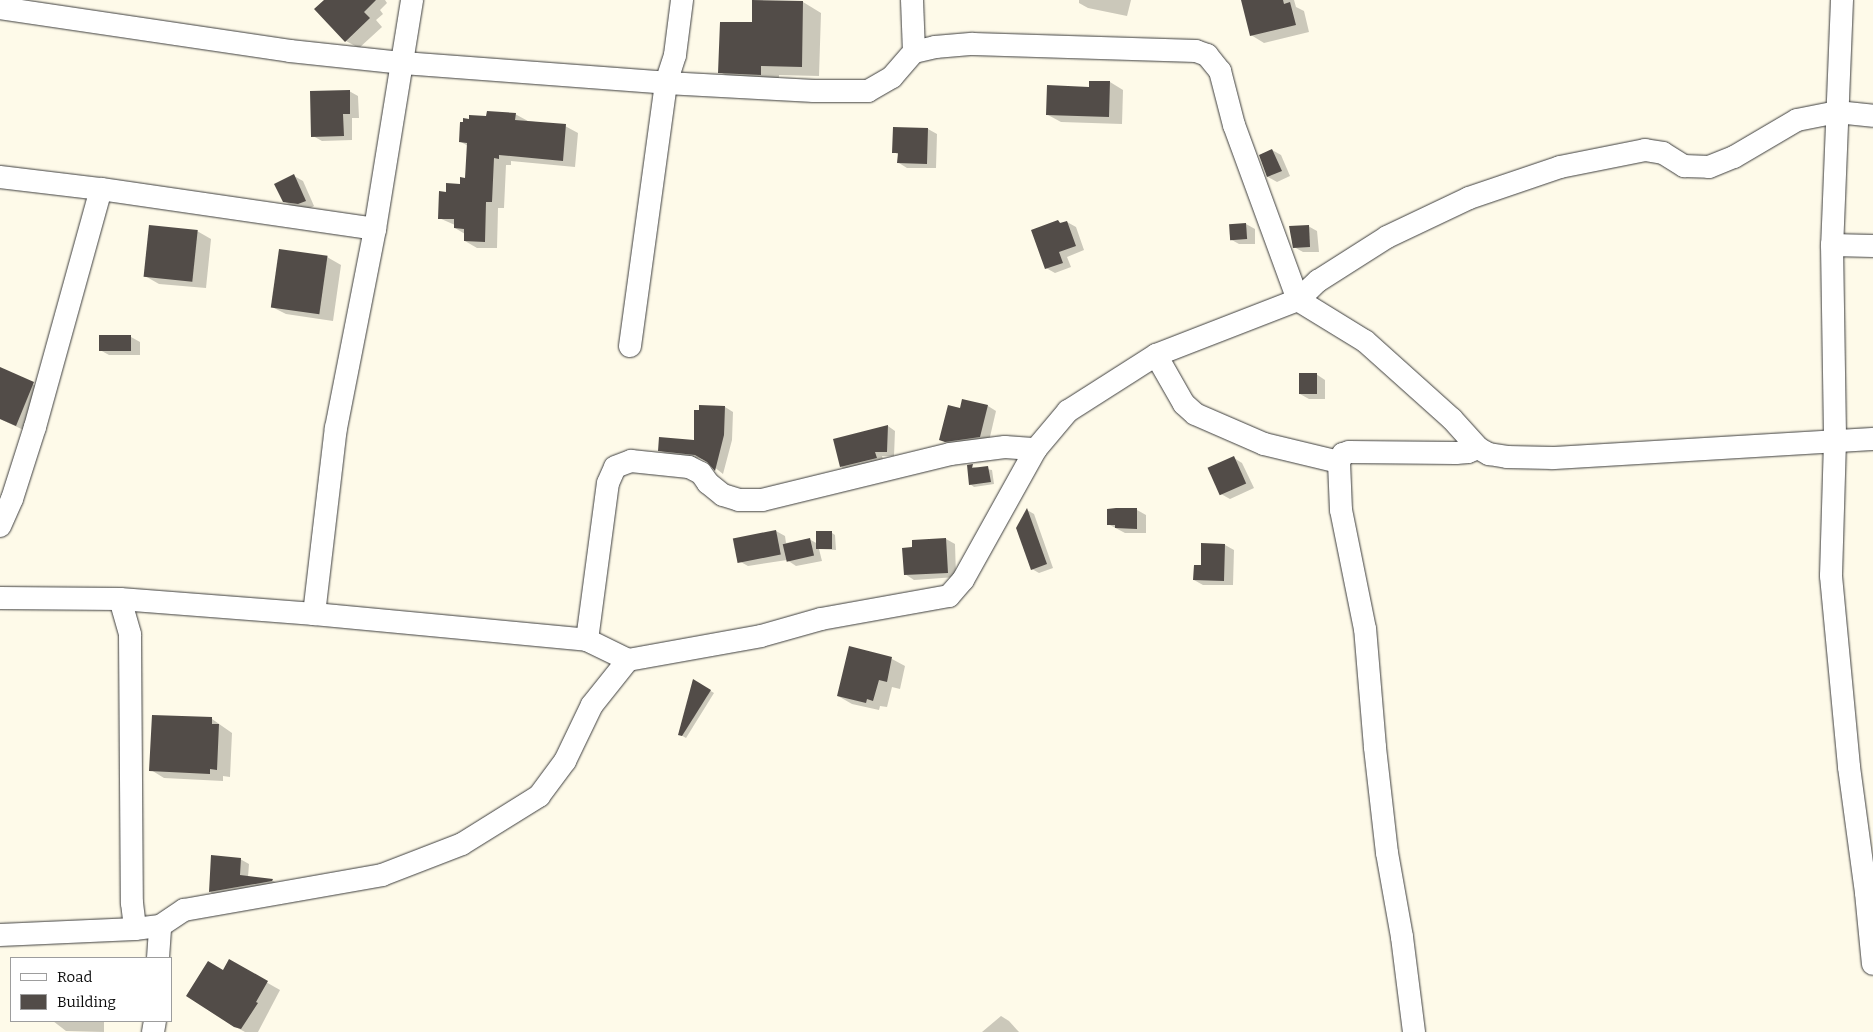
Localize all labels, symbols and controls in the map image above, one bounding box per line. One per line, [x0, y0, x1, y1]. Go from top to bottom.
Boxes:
legend [10, 957, 172, 1022]
text: Road [57, 968, 92, 986]
text: Building [57, 993, 116, 1011]

